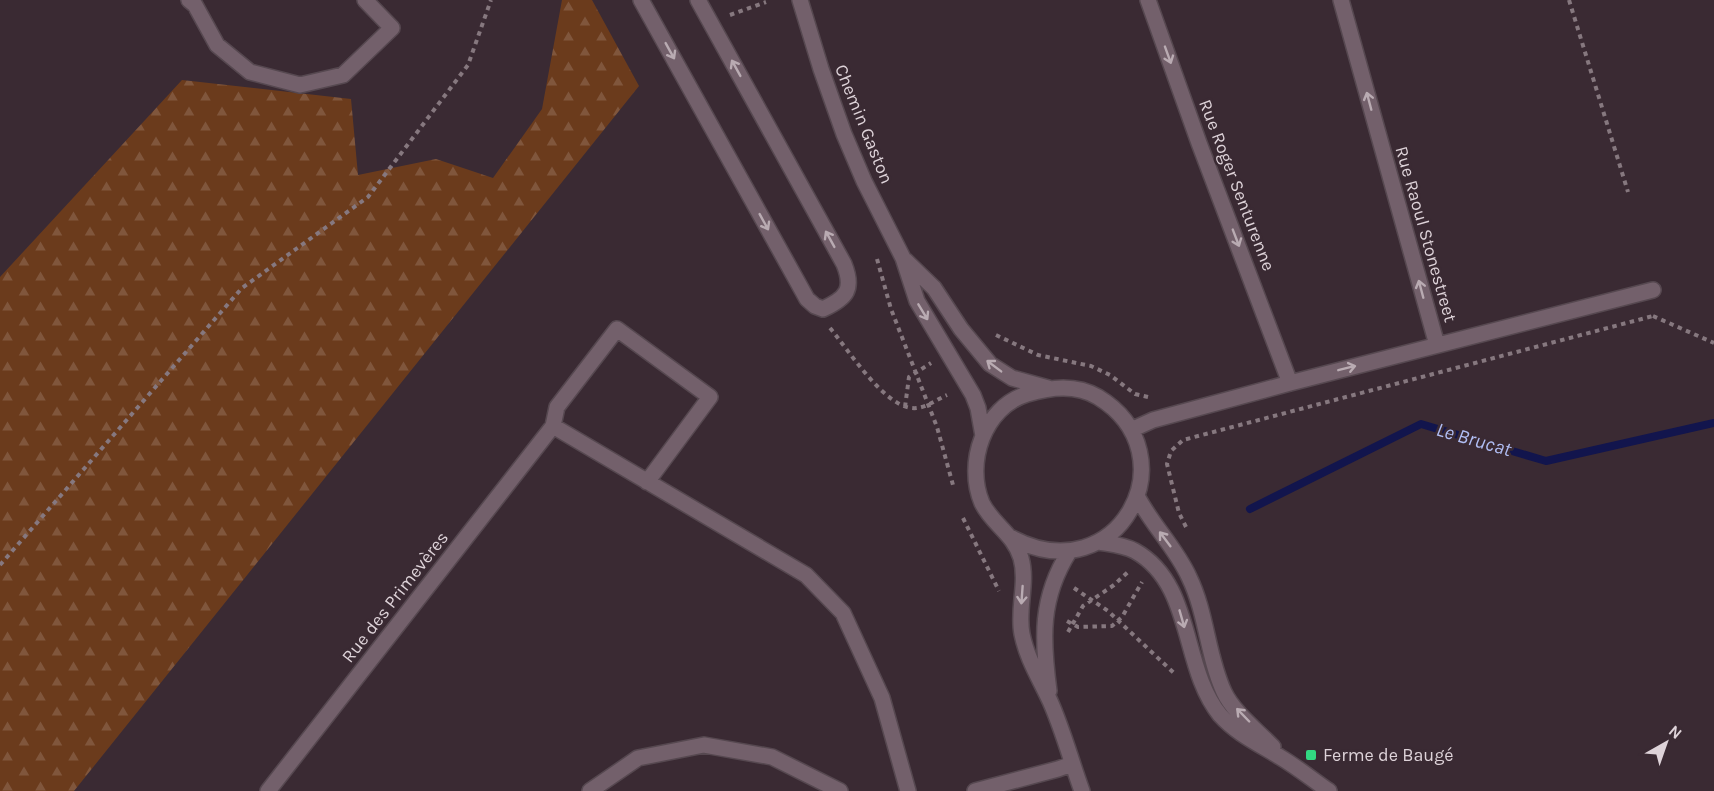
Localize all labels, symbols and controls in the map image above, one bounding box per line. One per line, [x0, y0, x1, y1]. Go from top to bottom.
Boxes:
one-way arrow [664, 42, 676, 59]
one-way arrow [1163, 45, 1174, 64]
one-way arrow [729, 60, 741, 77]
street label: Chemin Gaston [830, 61, 898, 187]
one-way arrow [1362, 92, 1374, 111]
street label: Rue Roger Senturenne [1194, 96, 1280, 274]
street label: Rue Raoul Stonestreet [1390, 143, 1462, 325]
one-way arrow [759, 213, 771, 230]
one-way arrow [1231, 228, 1242, 247]
one-way arrow [824, 231, 836, 248]
one-way arrow [1414, 280, 1426, 299]
one-way arrow [918, 303, 930, 320]
one-way arrow [987, 360, 1003, 372]
one-way arrow [1337, 362, 1356, 374]
water label: Le Brucat [1434, 418, 1514, 461]
street label: Rue des Primevères [337, 527, 453, 667]
one-way arrow [1159, 532, 1171, 548]
one-way arrow [1016, 584, 1027, 604]
one-way arrow [1177, 609, 1188, 628]
one-way arrow [1236, 708, 1250, 723]
north arrow [1636, 713, 1696, 773]
text: N [1665, 721, 1686, 743]
place label: Ferme de Baugé [1323, 744, 1454, 766]
marker: Ferme de Baugé [1304, 748, 1318, 762]

